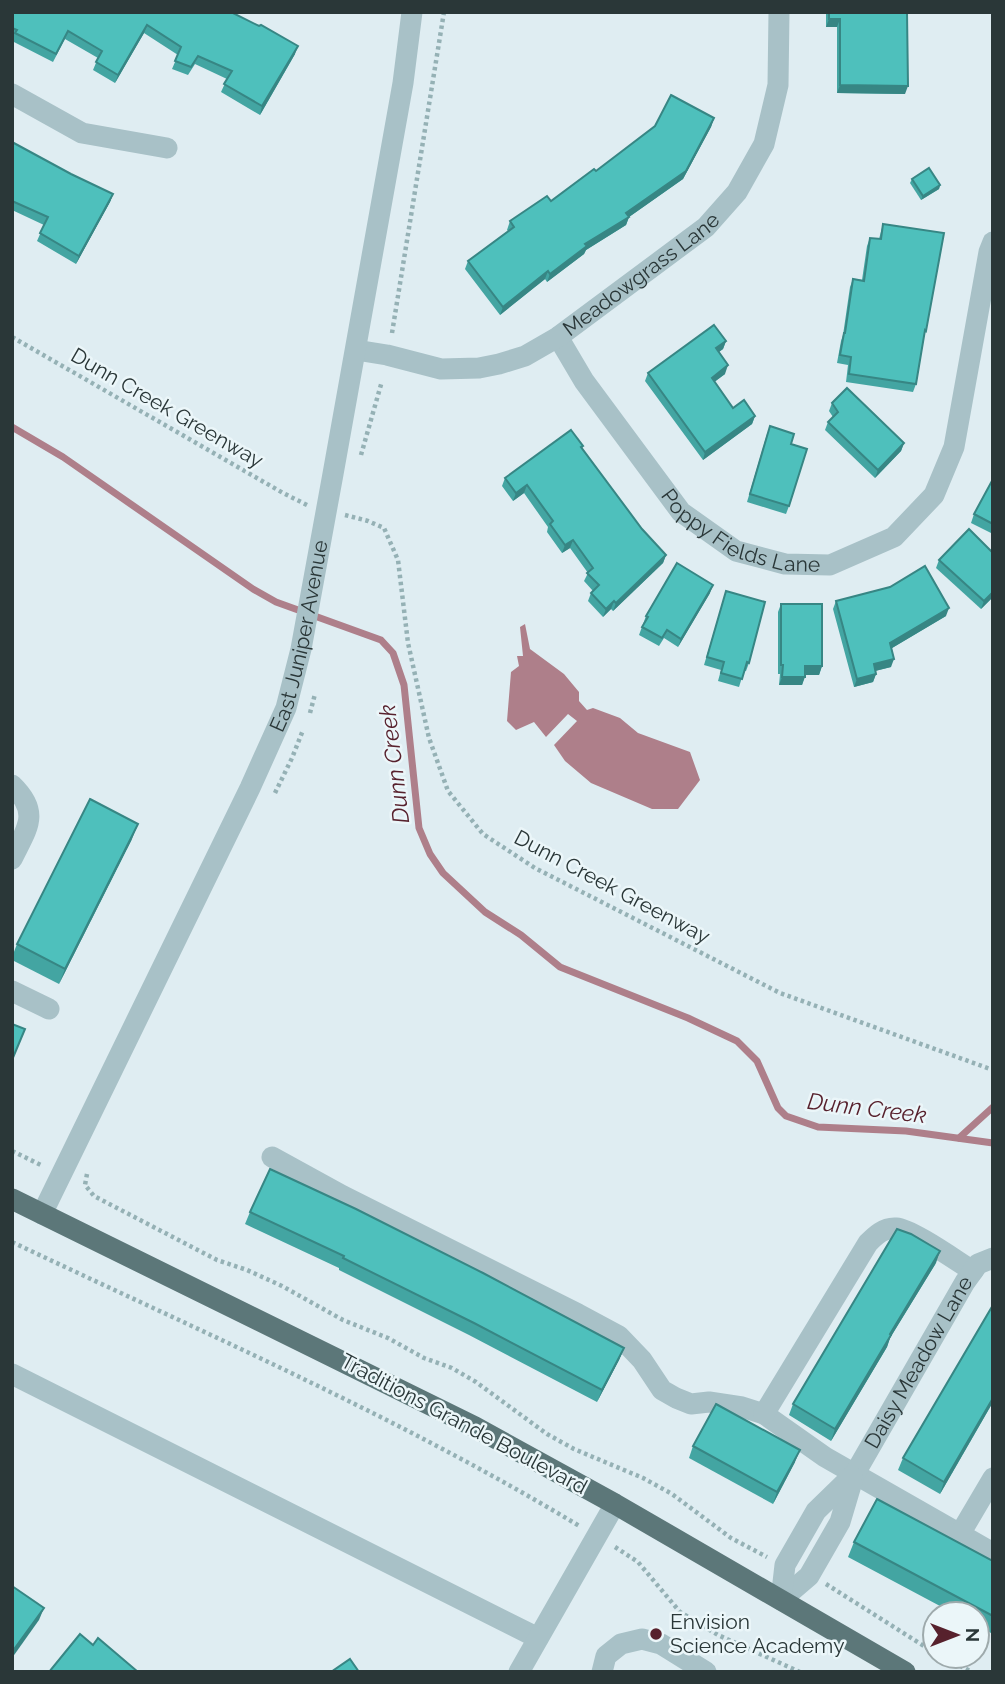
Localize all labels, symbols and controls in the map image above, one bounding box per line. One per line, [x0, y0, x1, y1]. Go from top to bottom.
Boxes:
street label: Meadowgrass Lane [558, 207, 725, 341]
street label: Dunn Creek Greenway [67, 342, 268, 473]
street label: Poppy Fields Lane [656, 484, 821, 577]
street label: East Juniper Avenue [264, 538, 333, 736]
water label: Dunn Creek [373, 703, 414, 825]
street label: Dunn Creek Greenway [510, 824, 714, 949]
water label: Dunn Creek [806, 1087, 928, 1128]
street label: Daisy Meadow Lane [859, 1272, 978, 1453]
street label: Traditions Grande Boulevard [337, 1348, 592, 1499]
north arrow [921, 1600, 991, 1670]
place label: Envision Science Academy [670, 1609, 845, 1658]
marker: Envision Science Academy [648, 1626, 664, 1642]
text: N [962, 1628, 984, 1642]

